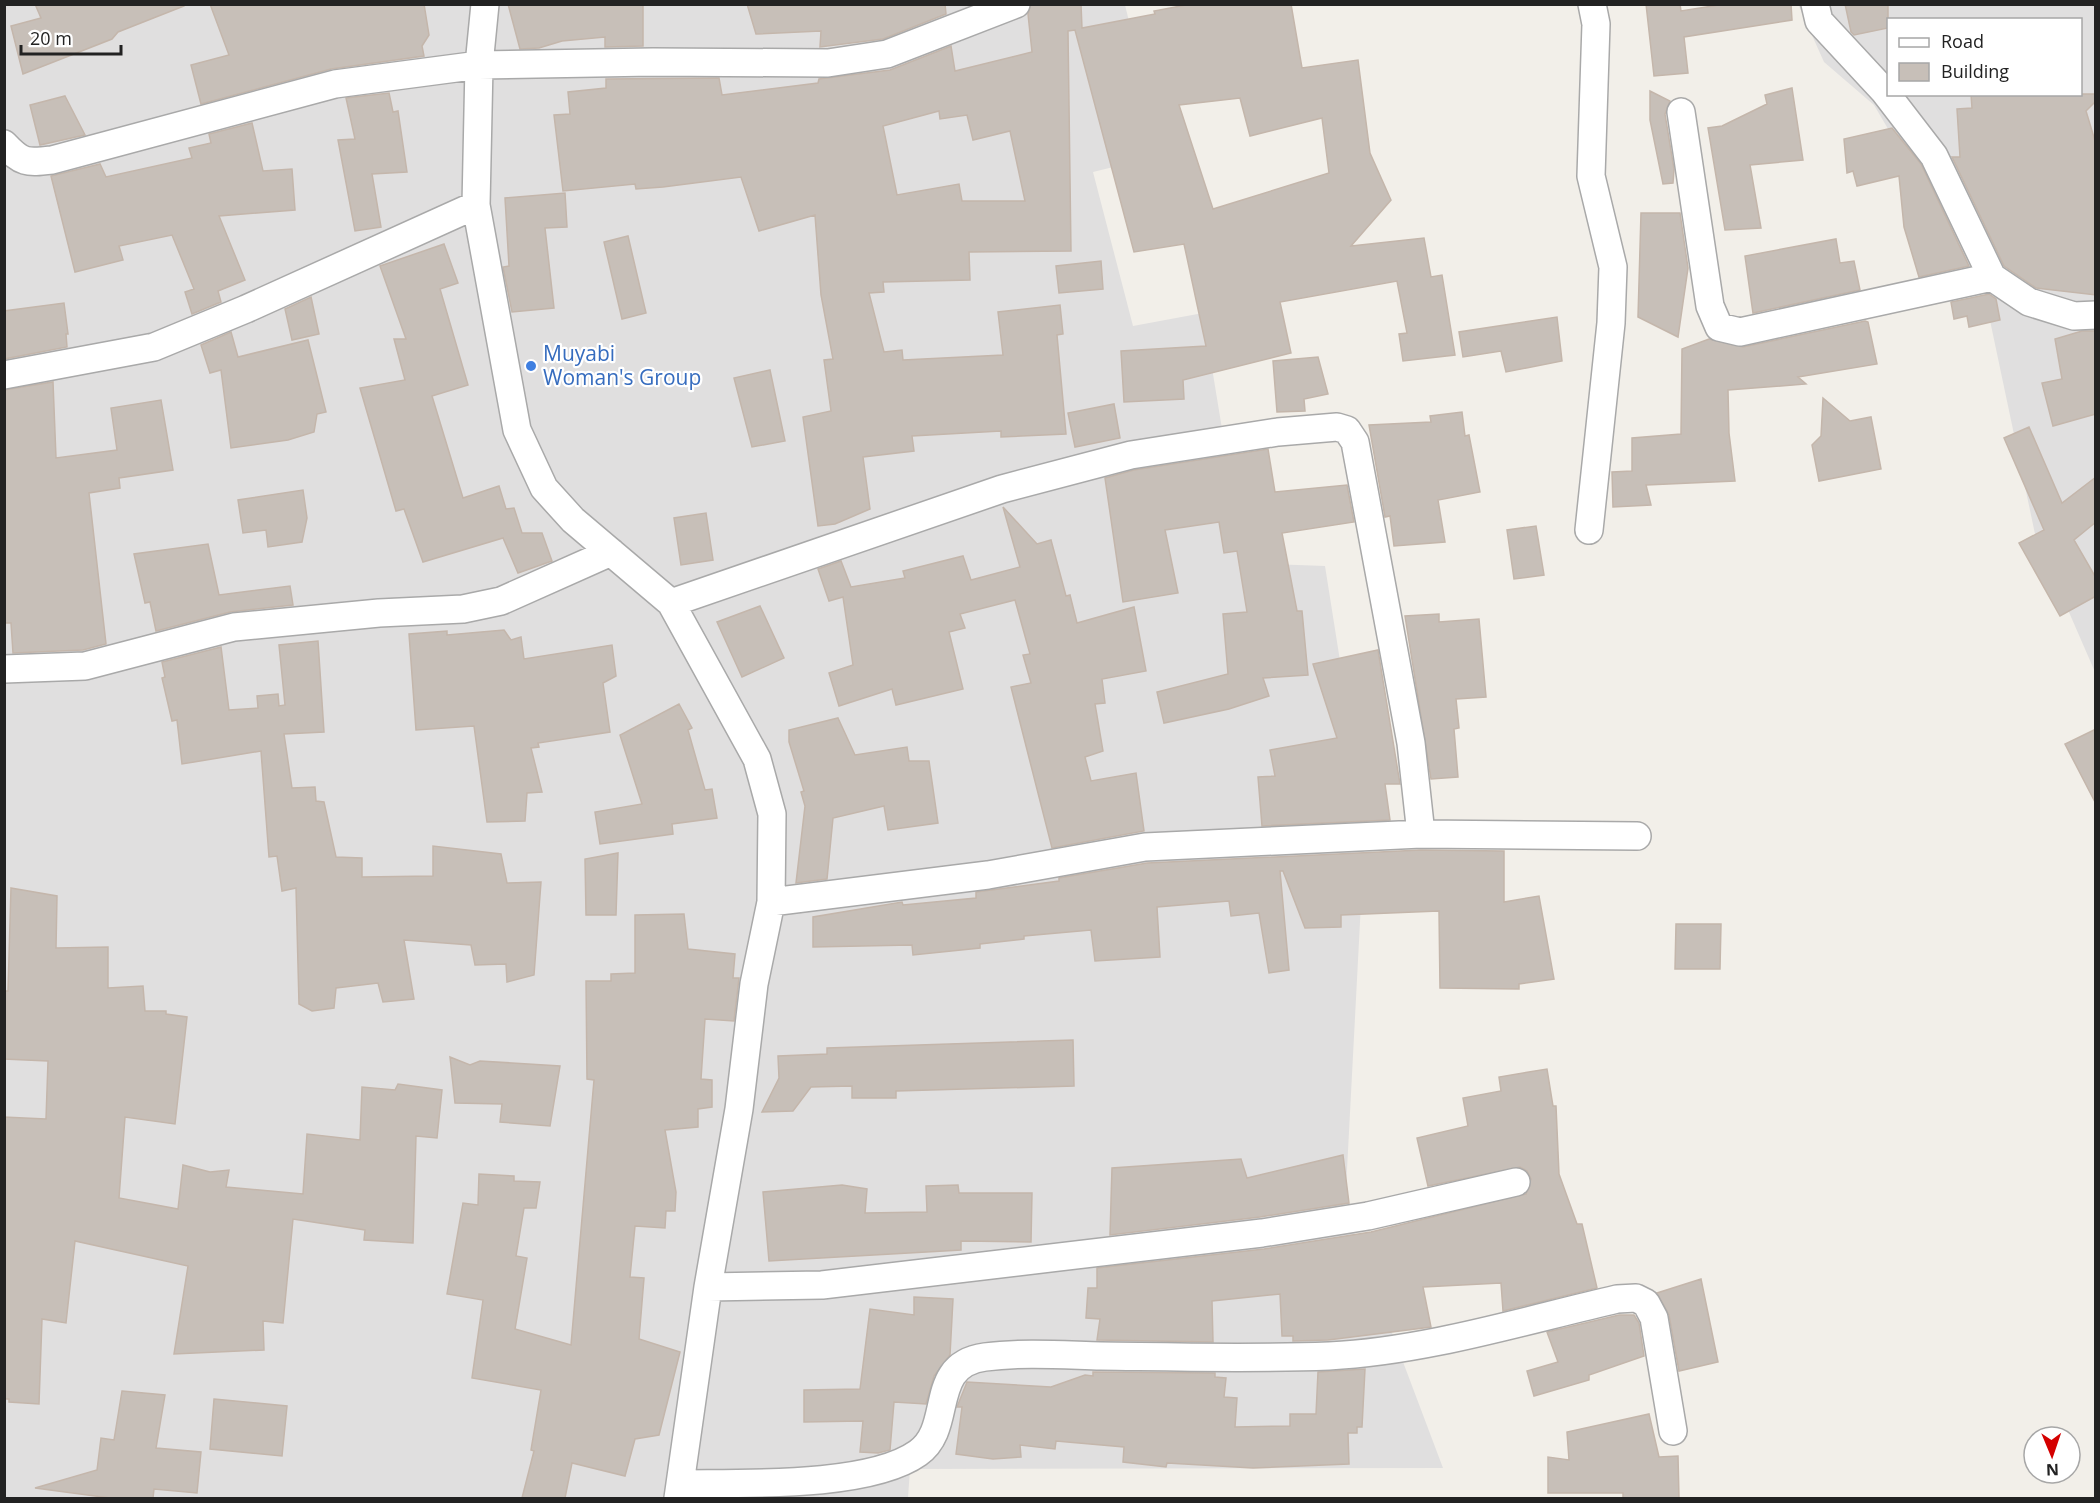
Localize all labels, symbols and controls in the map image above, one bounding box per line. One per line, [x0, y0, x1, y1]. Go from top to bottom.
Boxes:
scale bar [21, 18, 122, 56]
legend [1887, 18, 2082, 96]
text: 20 m [30, 26, 72, 50]
text: Road [1941, 29, 1984, 53]
text: Building [1941, 59, 2009, 83]
place label: Muyabi Woman's Group [543, 339, 701, 391]
marker: Muyabi Woman's Group [524, 359, 538, 373]
north arrow [2022, 1425, 2082, 1485]
text: N [2046, 1459, 2059, 1481]

